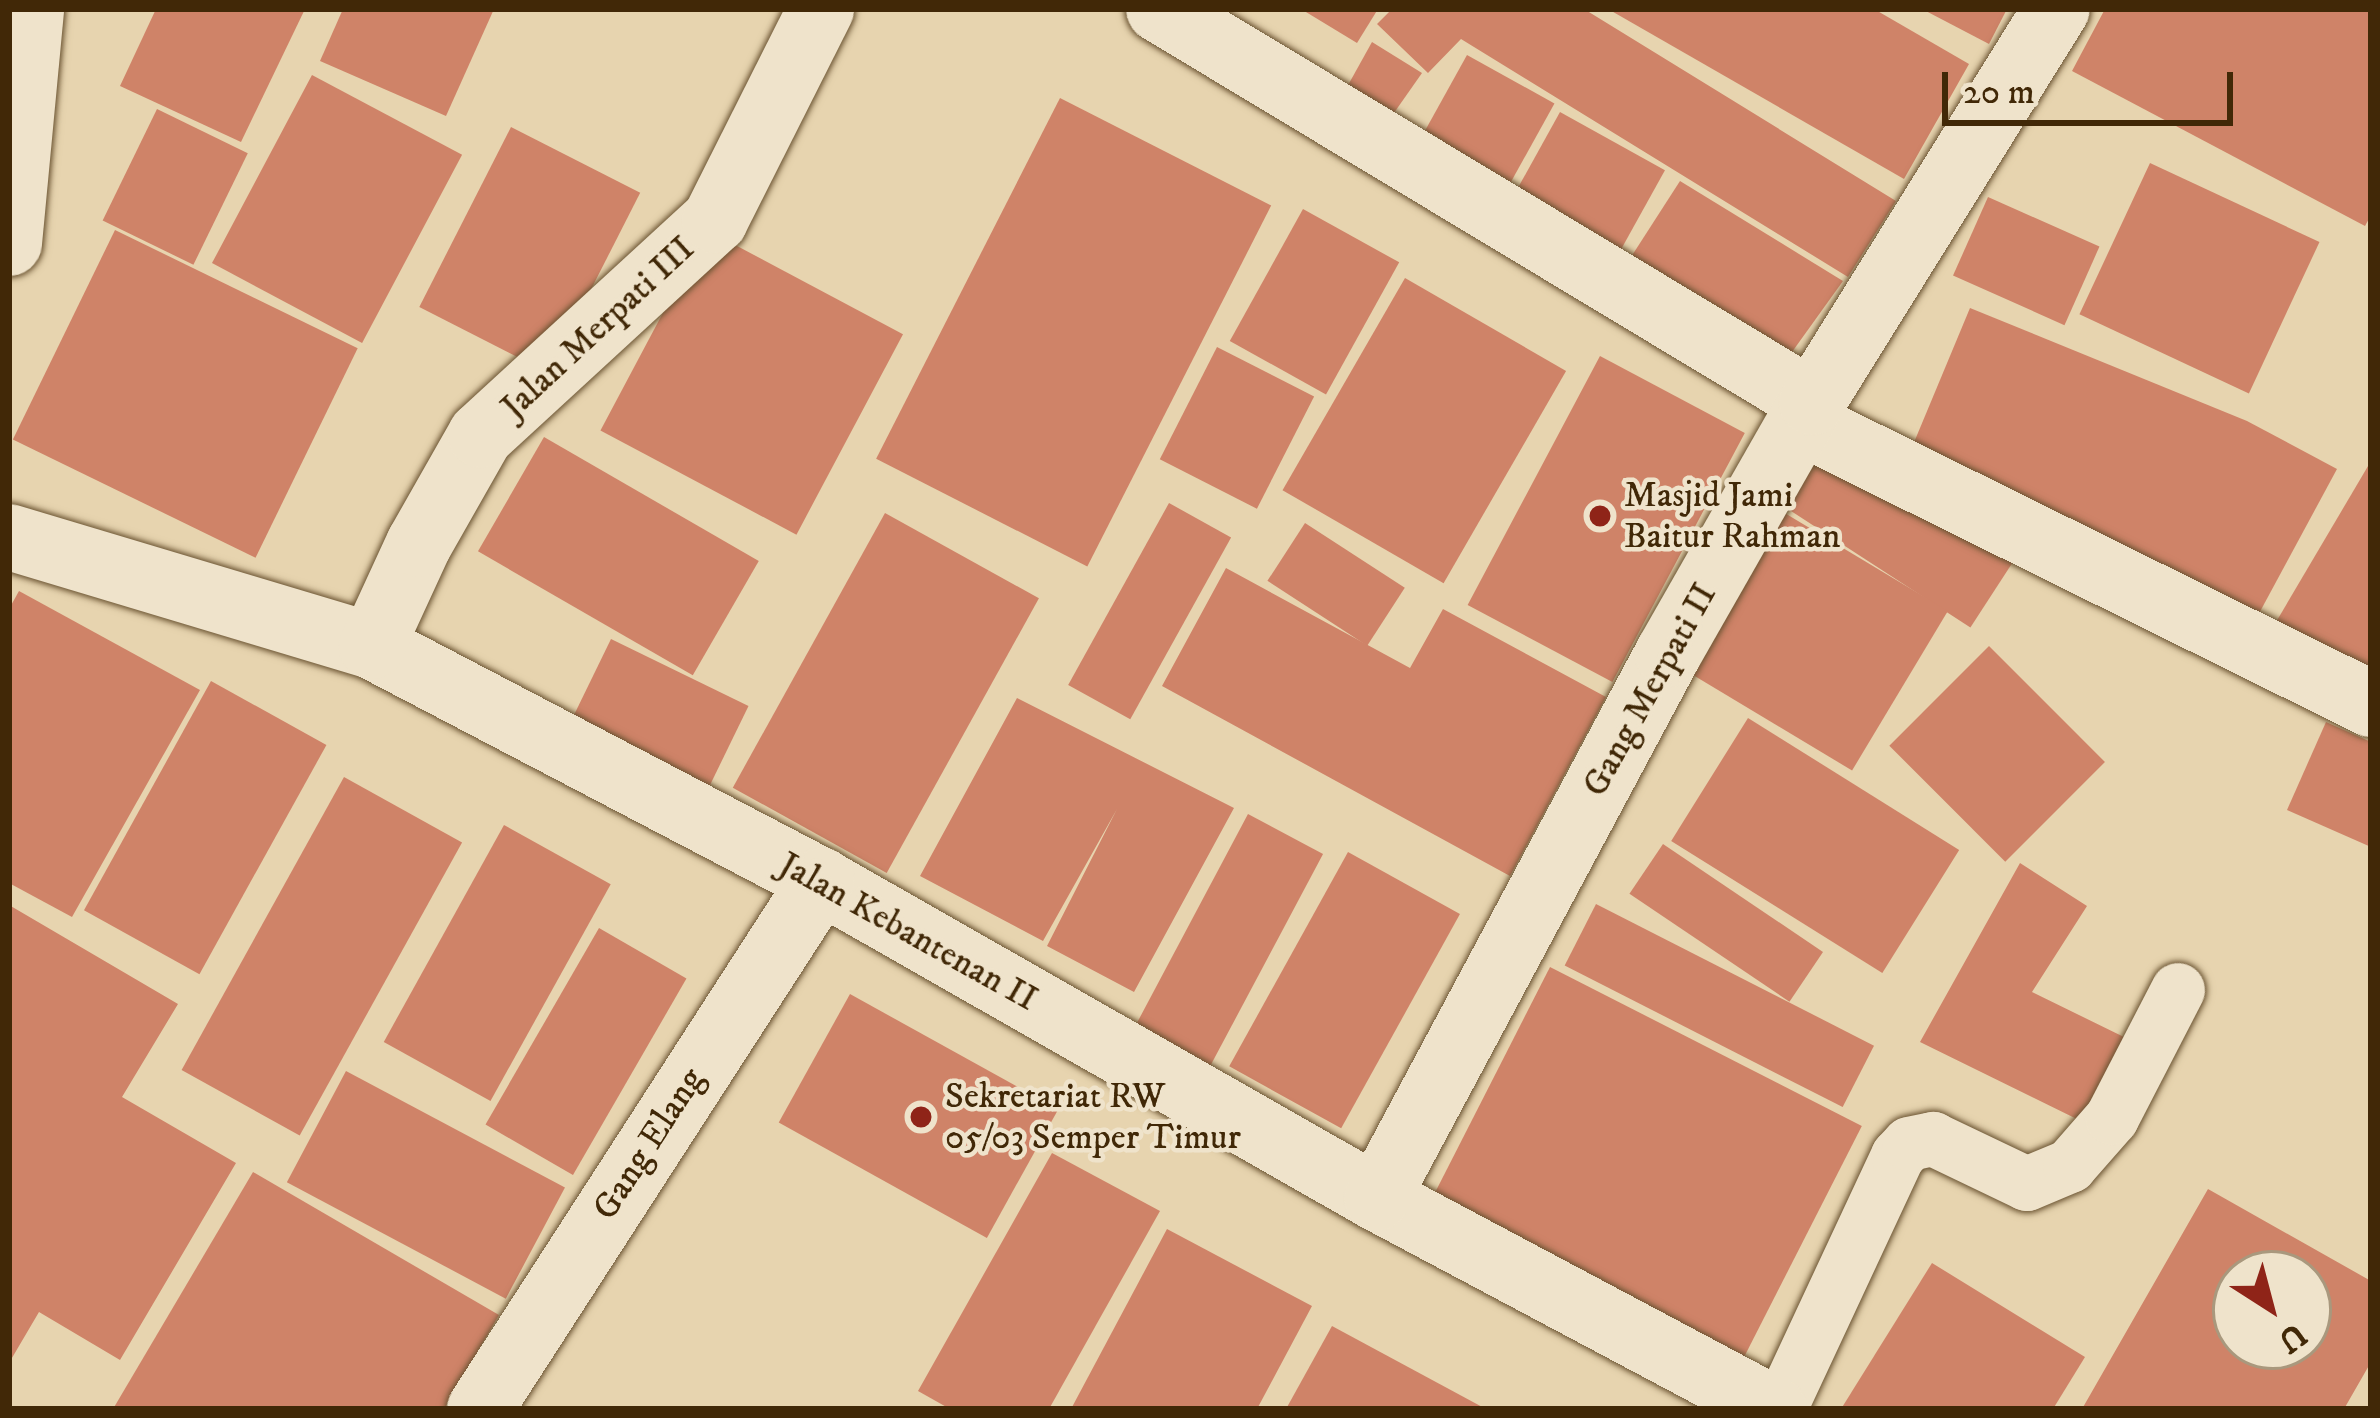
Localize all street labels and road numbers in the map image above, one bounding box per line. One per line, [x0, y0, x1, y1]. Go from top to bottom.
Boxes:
street label: Jalan Merpati III [492, 227, 704, 429]
street label: Gang Merpati II [1574, 576, 1726, 804]
street label: Jalan Kebantenan II [771, 843, 1045, 1021]
street label: Gang Elang [584, 1060, 714, 1228]

